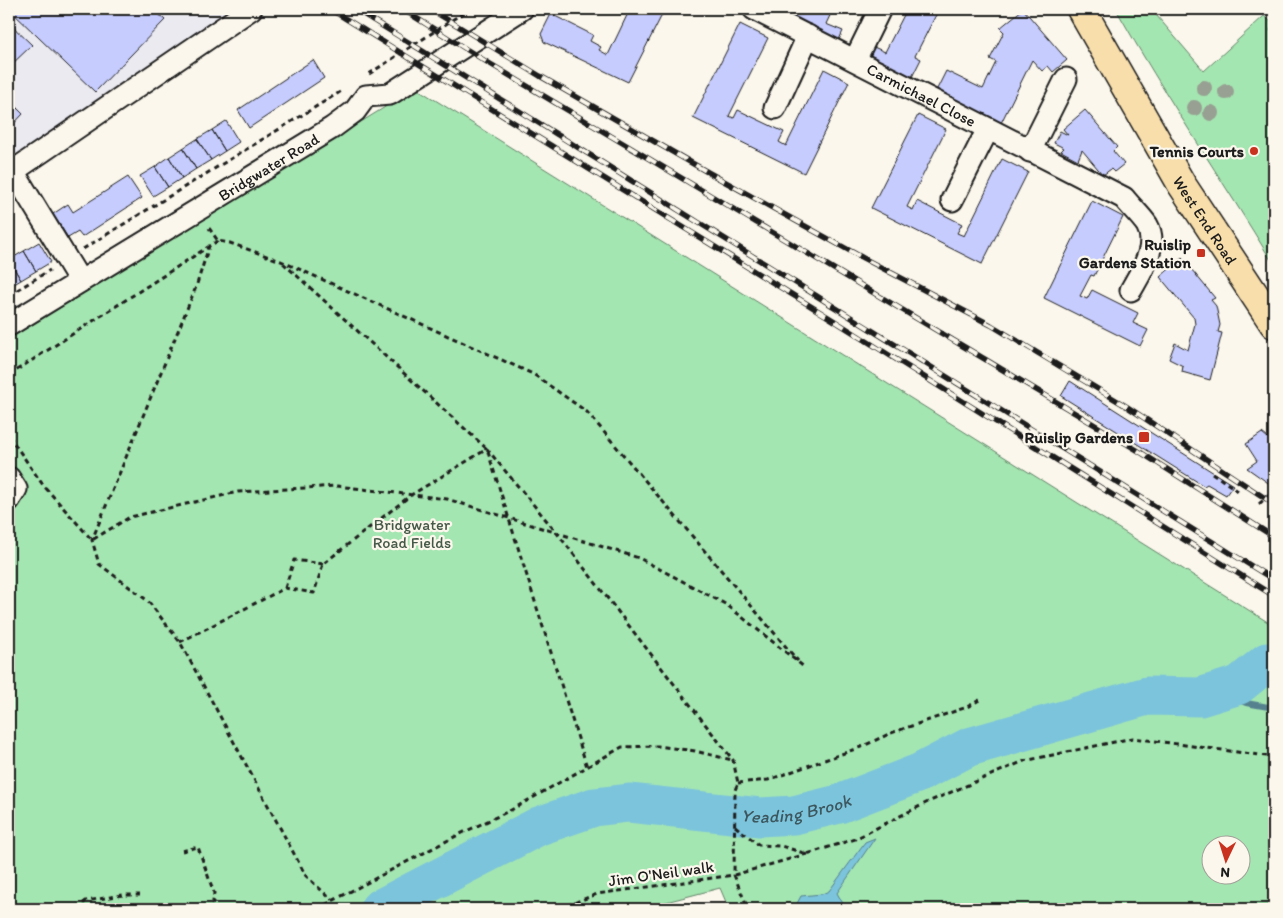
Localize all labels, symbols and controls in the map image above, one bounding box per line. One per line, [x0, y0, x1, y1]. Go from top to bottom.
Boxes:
street label: Carmichael Close [863, 59, 979, 131]
street label: Bridgwater Road [215, 129, 323, 205]
place label: Tennis Courts [1149, 142, 1244, 161]
marker: Tennis Courts [1248, 145, 1260, 157]
street label: West End Road [1169, 173, 1241, 269]
place label: Ruislip Gardens Station [1079, 235, 1192, 272]
marker: Ruislip Gardens Station [1195, 247, 1207, 259]
place label: Ruislip Gardens [1025, 428, 1133, 448]
marker: Ruislip Gardens [1137, 430, 1151, 444]
park label: Bridgwater Road Fields [373, 515, 451, 552]
water label: Yeading Brook [740, 789, 856, 828]
north arrow [1200, 836, 1250, 886]
street label: Jim O'Neil walk [607, 857, 716, 890]
text: N [1220, 864, 1230, 881]

